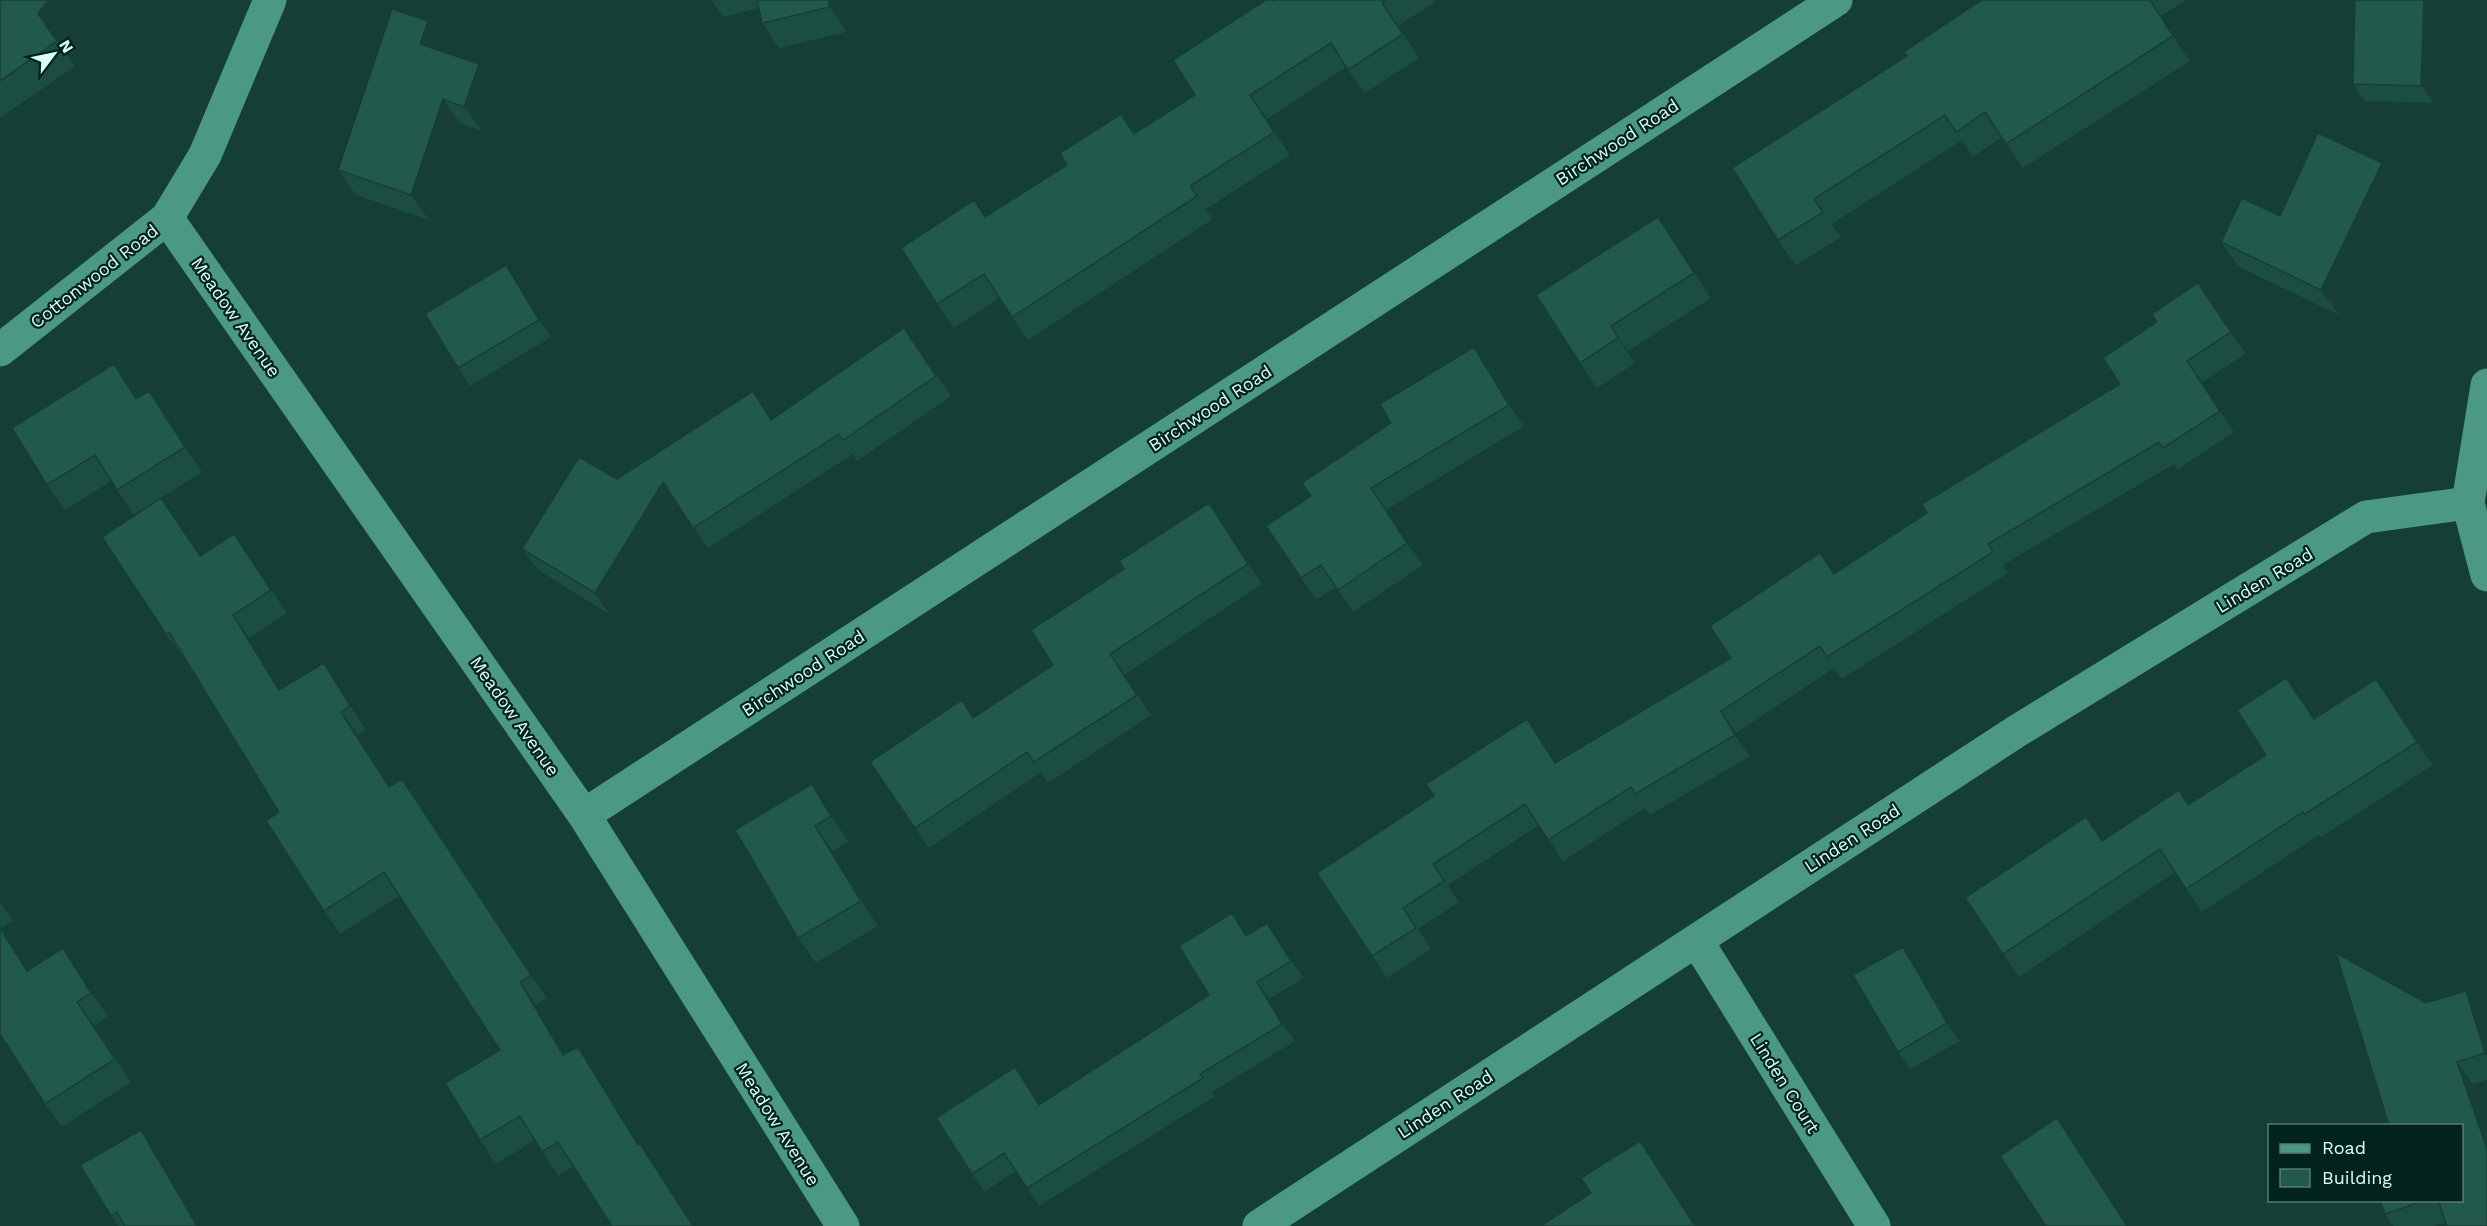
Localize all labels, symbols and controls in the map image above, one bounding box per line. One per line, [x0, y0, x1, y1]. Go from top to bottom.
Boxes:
north arrow [24, 24, 84, 84]
text: N [55, 36, 77, 56]
street label: Birchwood Road [1552, 94, 1682, 190]
street label: Cottonwood Road [26, 220, 162, 332]
street label: Meadow Avenue [187, 253, 285, 381]
street label: Birchwood Road [1145, 360, 1275, 456]
street label: Linden Road [2212, 543, 2316, 617]
street label: Birchwood Road [738, 625, 868, 721]
street label: Meadow Avenue [466, 652, 564, 780]
street label: Linden Road [1800, 799, 1904, 877]
street label: Linden Court [1746, 1029, 1824, 1137]
street label: Meadow Avenue [732, 1059, 824, 1189]
street label: Linden Road [1393, 1065, 1497, 1143]
legend [2268, 1124, 2463, 1202]
text: Road [2322, 1137, 2366, 1158]
text: Building [2322, 1167, 2392, 1188]

